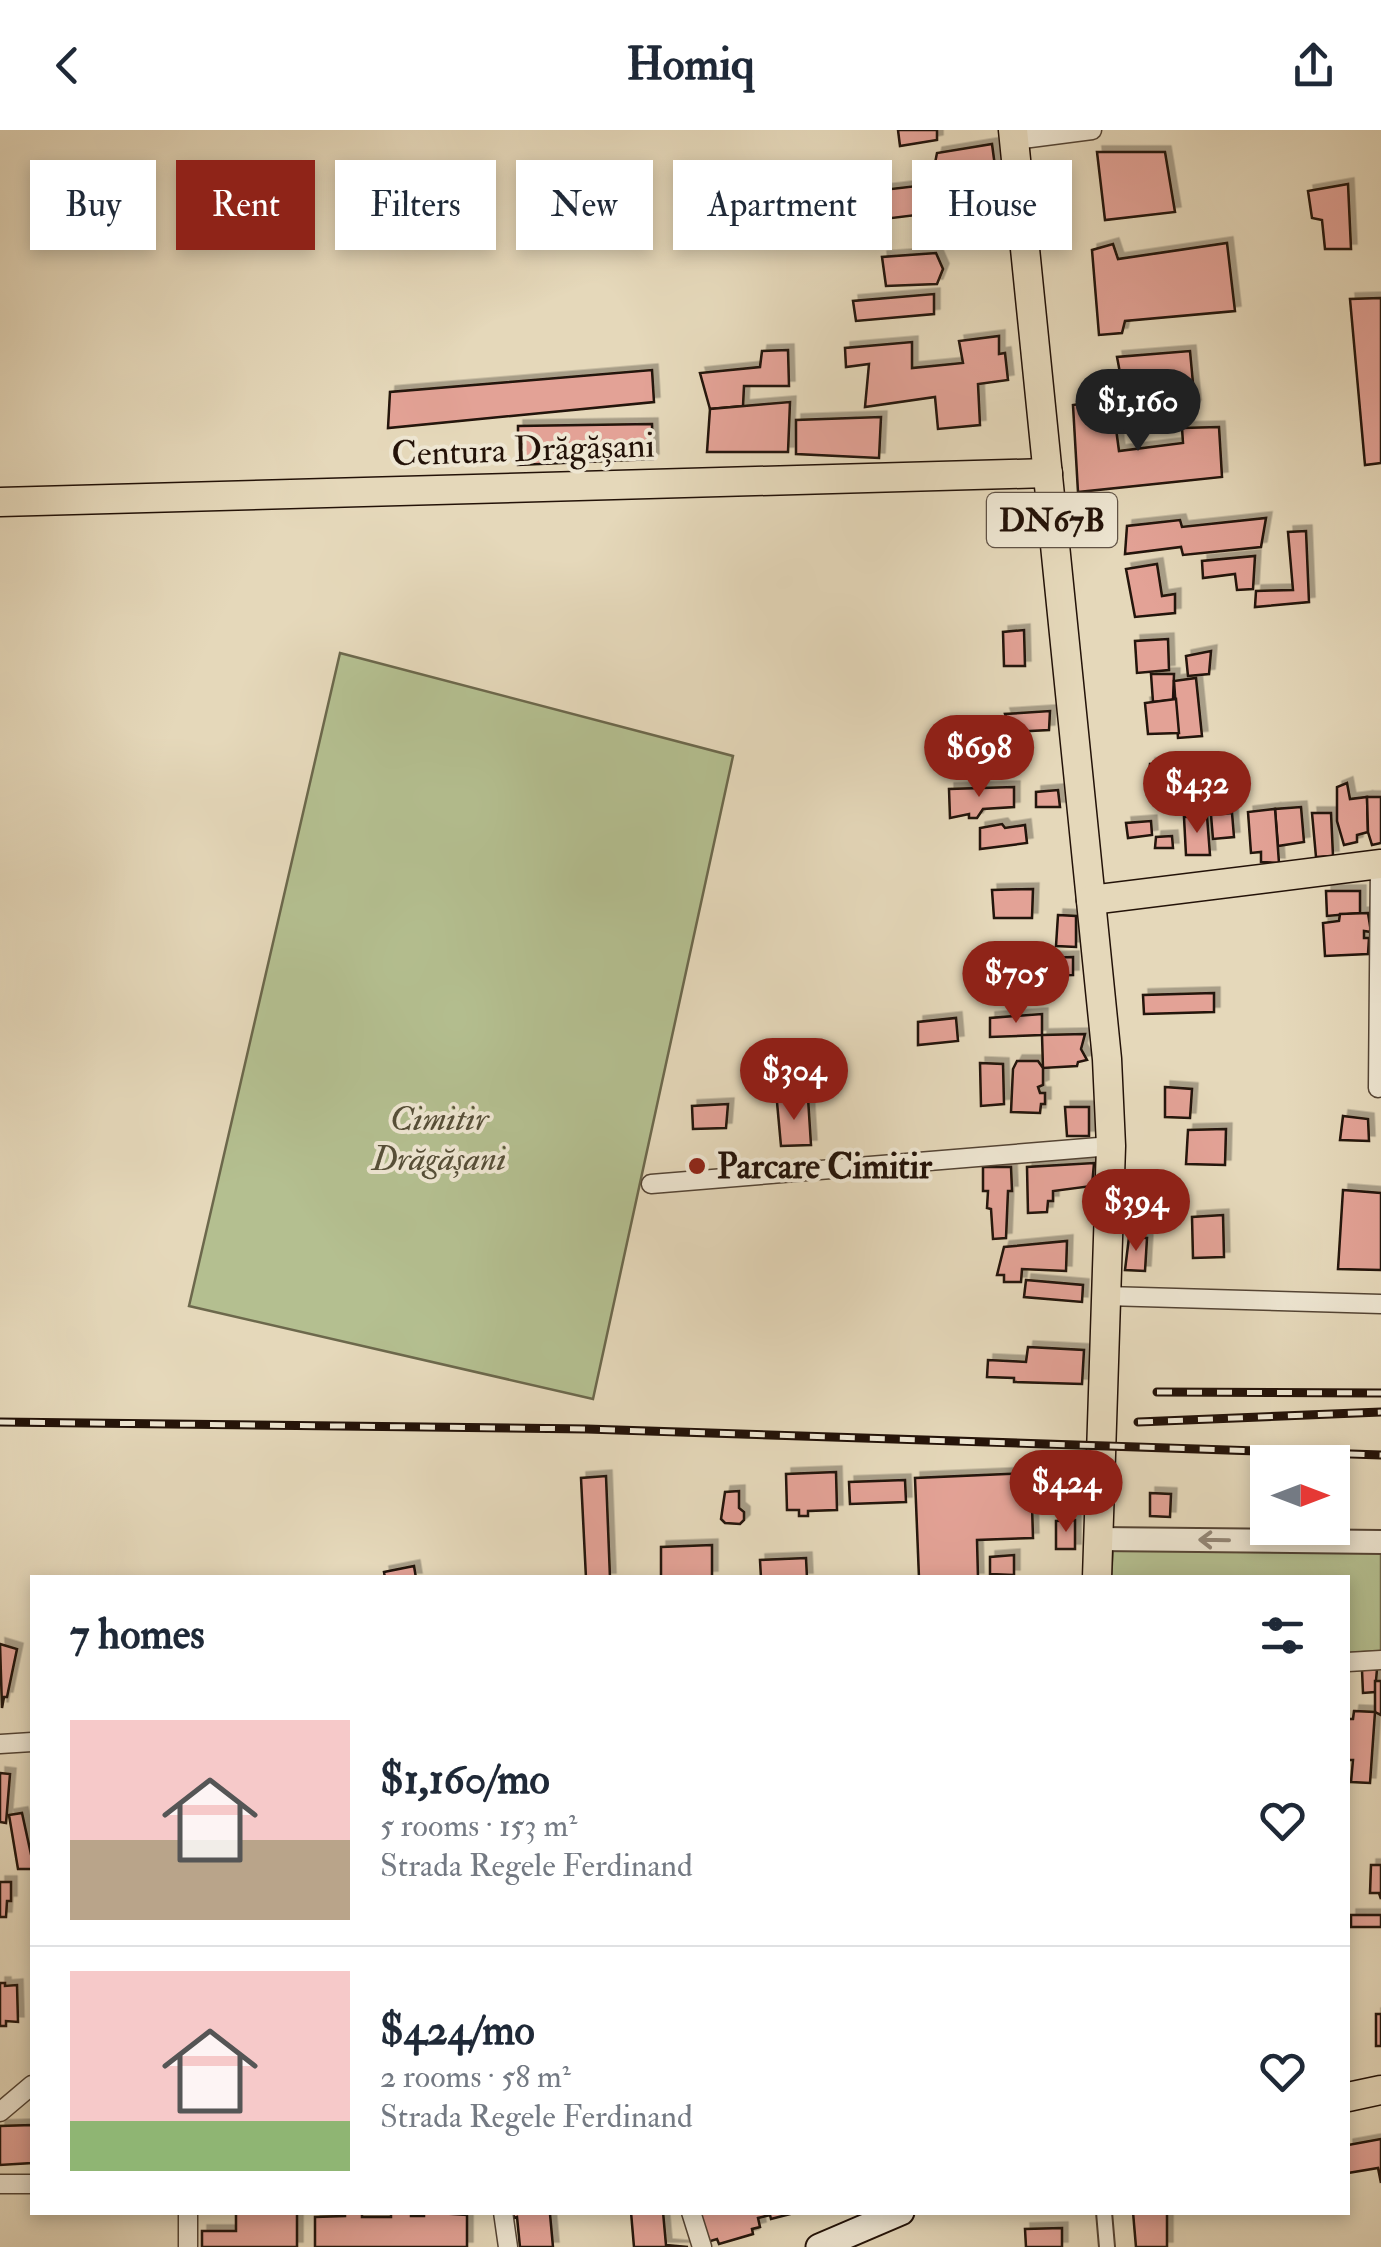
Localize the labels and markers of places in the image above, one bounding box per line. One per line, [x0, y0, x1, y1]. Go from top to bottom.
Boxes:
pin: $1,160 [1057, 369, 1219, 454]
pin: $698 [920, 715, 1038, 800]
pin: $432 [1138, 751, 1256, 836]
pin: $705 [957, 941, 1075, 1026]
pin: $304 [735, 1038, 853, 1123]
place label: Parcare Cimitir [717, 1145, 933, 1189]
marker: Parcare Cimitir [686, 1155, 708, 1177]
pin: $394 [1077, 1169, 1195, 1254]
pin: $424 [1007, 1450, 1125, 1535]

